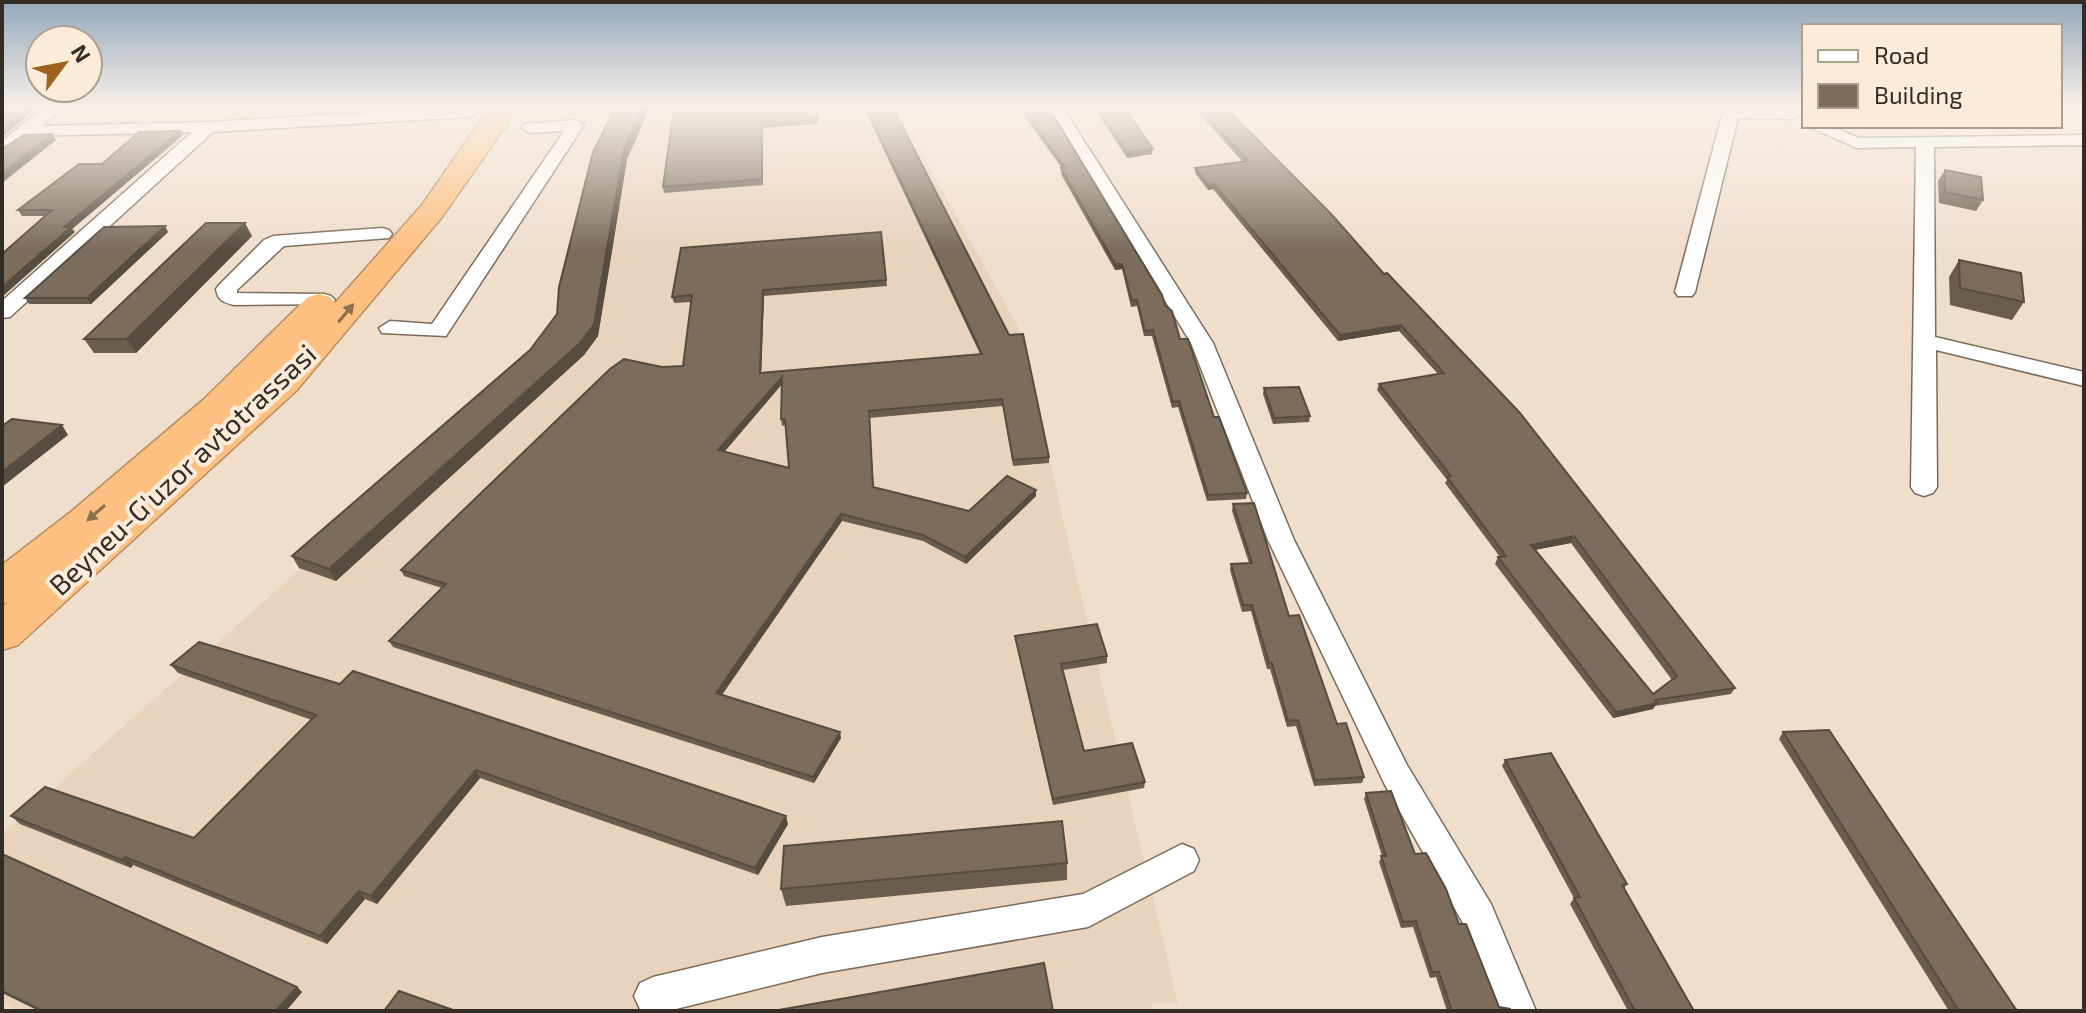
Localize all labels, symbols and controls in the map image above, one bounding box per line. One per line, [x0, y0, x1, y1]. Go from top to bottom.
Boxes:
north arrow [24, 24, 104, 104]
legend [1802, 24, 2062, 128]
text: N [67, 39, 97, 66]
text: Road [1874, 40, 1929, 69]
text: Building [1874, 80, 1963, 109]
one-way arrow [337, 303, 354, 323]
street label: Beyneu-G'uzor avtotrassasi [42, 336, 322, 602]
one-way arrow [86, 503, 105, 521]

